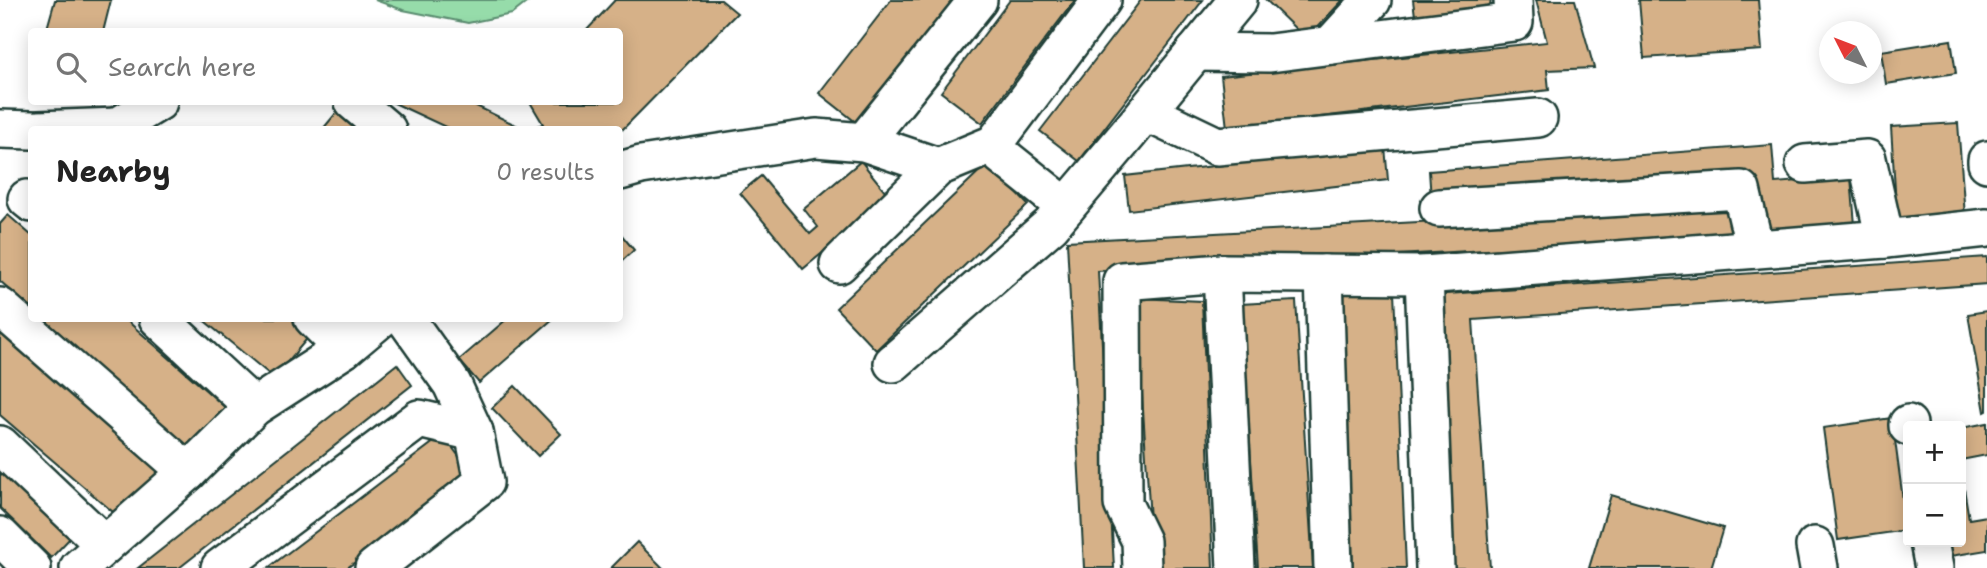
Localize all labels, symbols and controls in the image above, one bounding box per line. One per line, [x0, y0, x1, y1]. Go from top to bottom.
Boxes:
north arrow [1819, 21, 1882, 84]
search box [28, 28, 623, 105]
icon: search [52, 48, 90, 86]
text: Search here [108, 49, 257, 84]
text: Nearby [56, 151, 171, 192]
text: 0 results [496, 157, 595, 187]
map controls [1903, 421, 1966, 547]
button: + [1903, 421, 1966, 484]
button: − [1903, 484, 1966, 547]

